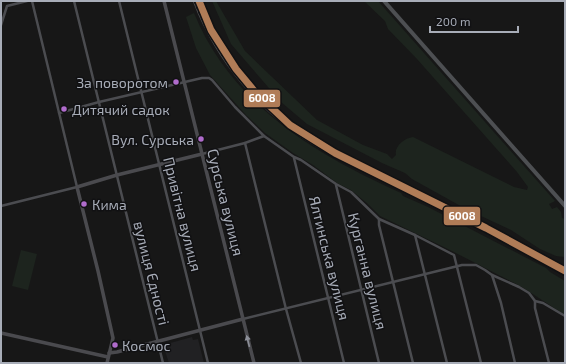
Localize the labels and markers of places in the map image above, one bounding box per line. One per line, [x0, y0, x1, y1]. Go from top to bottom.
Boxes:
place label: За поворотом [76, 74, 168, 91]
marker: За поворотом [171, 77, 181, 87]
place label: Дитячий садок [72, 101, 170, 118]
marker: Дитячий садок [59, 104, 69, 114]
place label: Вул. Сурська [111, 131, 194, 148]
marker: Вул. Сурська [196, 134, 206, 144]
place label: Кима [92, 196, 127, 213]
marker: Кима [79, 199, 89, 209]
place label: Космос [122, 337, 171, 354]
marker: Космос [110, 340, 120, 350]

